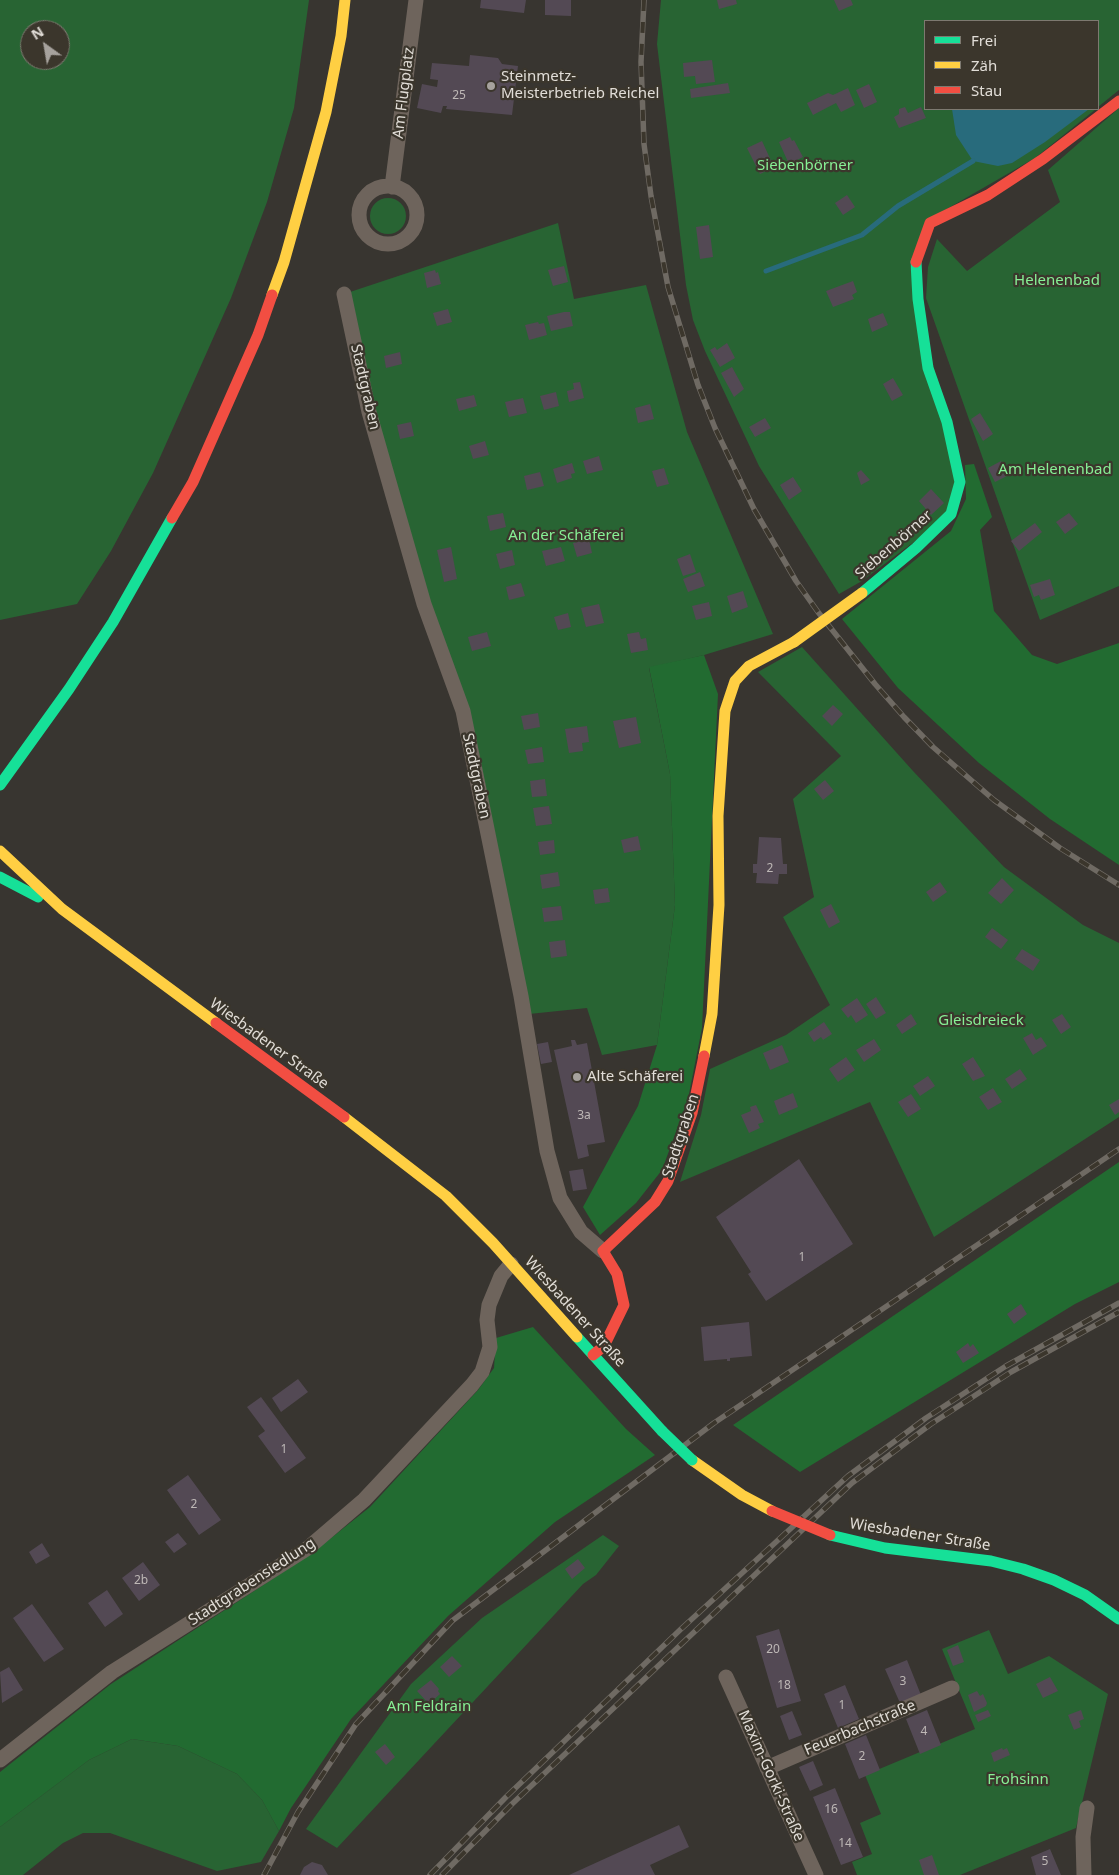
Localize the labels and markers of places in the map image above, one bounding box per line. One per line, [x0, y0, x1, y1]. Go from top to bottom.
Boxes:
place label: Steinmetz- Meisterbetrieb Reichel [501, 68, 659, 103]
marker: Steinmetz- Meisterbetrieb Reichel [485, 80, 497, 92]
place label: Alte Schäferei [587, 1068, 683, 1086]
marker: Alte Schäferei [571, 1071, 583, 1083]

